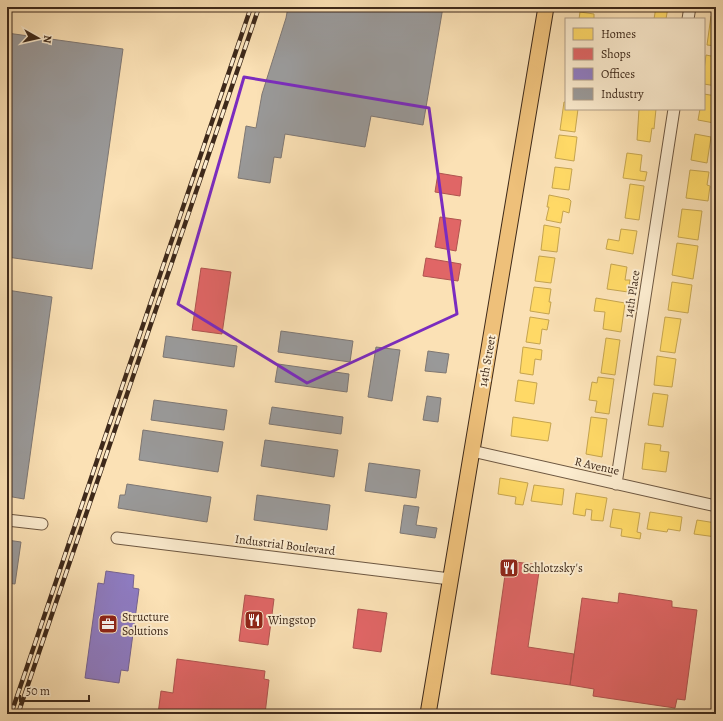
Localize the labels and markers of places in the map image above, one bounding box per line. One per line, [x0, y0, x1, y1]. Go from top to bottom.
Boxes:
restaurant icon: Schlotzsky's [498, 557, 520, 579]
place label: Schlotzsky's [523, 560, 583, 576]
place label: Structure Solutions [122, 609, 169, 639]
restaurant icon: Wingstop [243, 609, 265, 631]
place label: Wingstop [267, 612, 316, 628]
office icon: Structure Solutions [97, 613, 119, 635]

